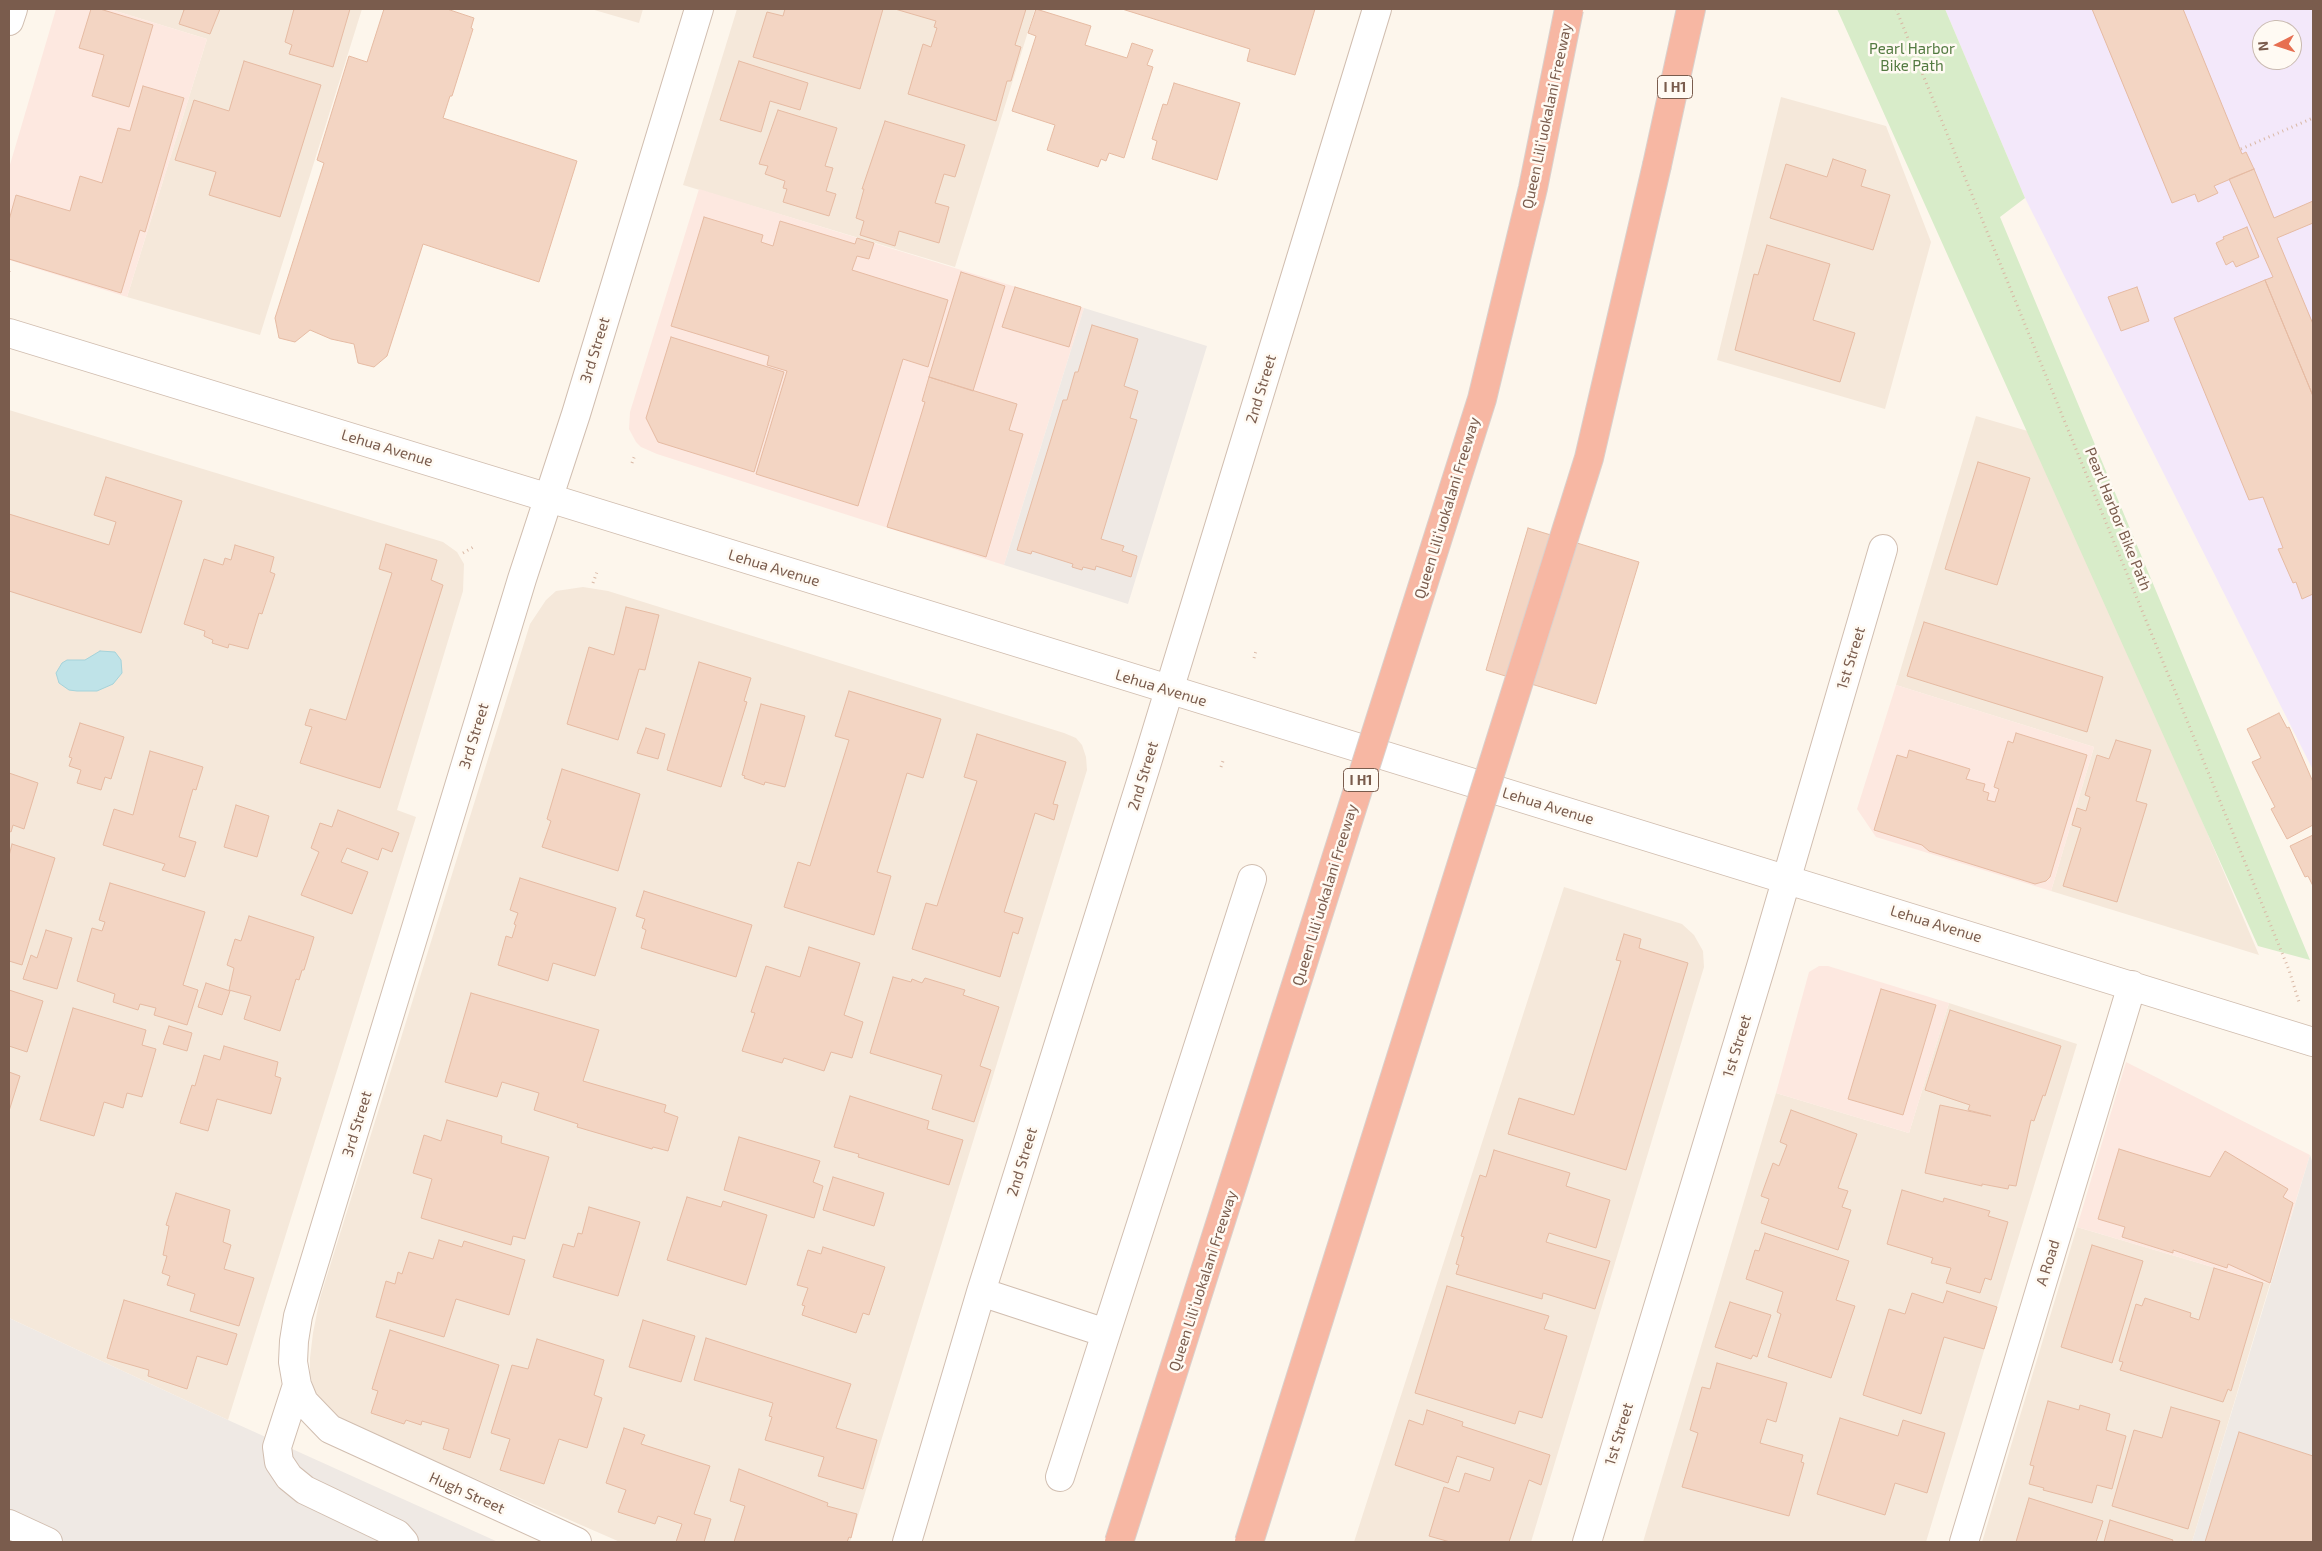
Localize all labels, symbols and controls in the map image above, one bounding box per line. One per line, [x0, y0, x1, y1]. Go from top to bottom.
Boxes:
north arrow [2252, 20, 2302, 70]
street label: Queen Liliʻuokalani Freeway [1519, 21, 1575, 211]
park label: Pearl Harbor Bike Path [1869, 40, 1955, 75]
text: N [2254, 40, 2271, 52]
road number: I H1 [1658, 75, 1692, 98]
street label: 3rd Street [576, 315, 614, 385]
street label: 2nd Street [1242, 353, 1280, 425]
street label: Queen Liliʻuokalani Freeway [1411, 415, 1483, 601]
street label: Lehua Avenue [339, 426, 435, 470]
street label: Pearl Harbor Bike Path [2081, 445, 2155, 593]
street label: Lehua Avenue [726, 546, 822, 590]
street label: 1st Street [1833, 625, 1869, 691]
street label: Lehua Avenue [1113, 666, 1209, 710]
street label: 3rd Street [455, 701, 493, 771]
street label: 2nd Street [1124, 740, 1162, 812]
road number: I H1 [1344, 768, 1378, 792]
street label: Lehua Avenue [1500, 784, 1596, 828]
street label: Queen Liliʻuokalani Freeway [1289, 802, 1361, 988]
street label: Lehua Avenue [1888, 902, 1984, 946]
street label: 1st Street [1719, 1013, 1755, 1079]
street label: 3rd Street [338, 1089, 376, 1159]
street label: 2nd Street [1003, 1126, 1041, 1198]
street label: Queen Liliʻuokalani Freeway [1165, 1188, 1241, 1374]
street label: A Road [2032, 1238, 2064, 1288]
street label: 1st Street [1601, 1401, 1637, 1467]
street label: Hugh Street [426, 1468, 508, 1518]

